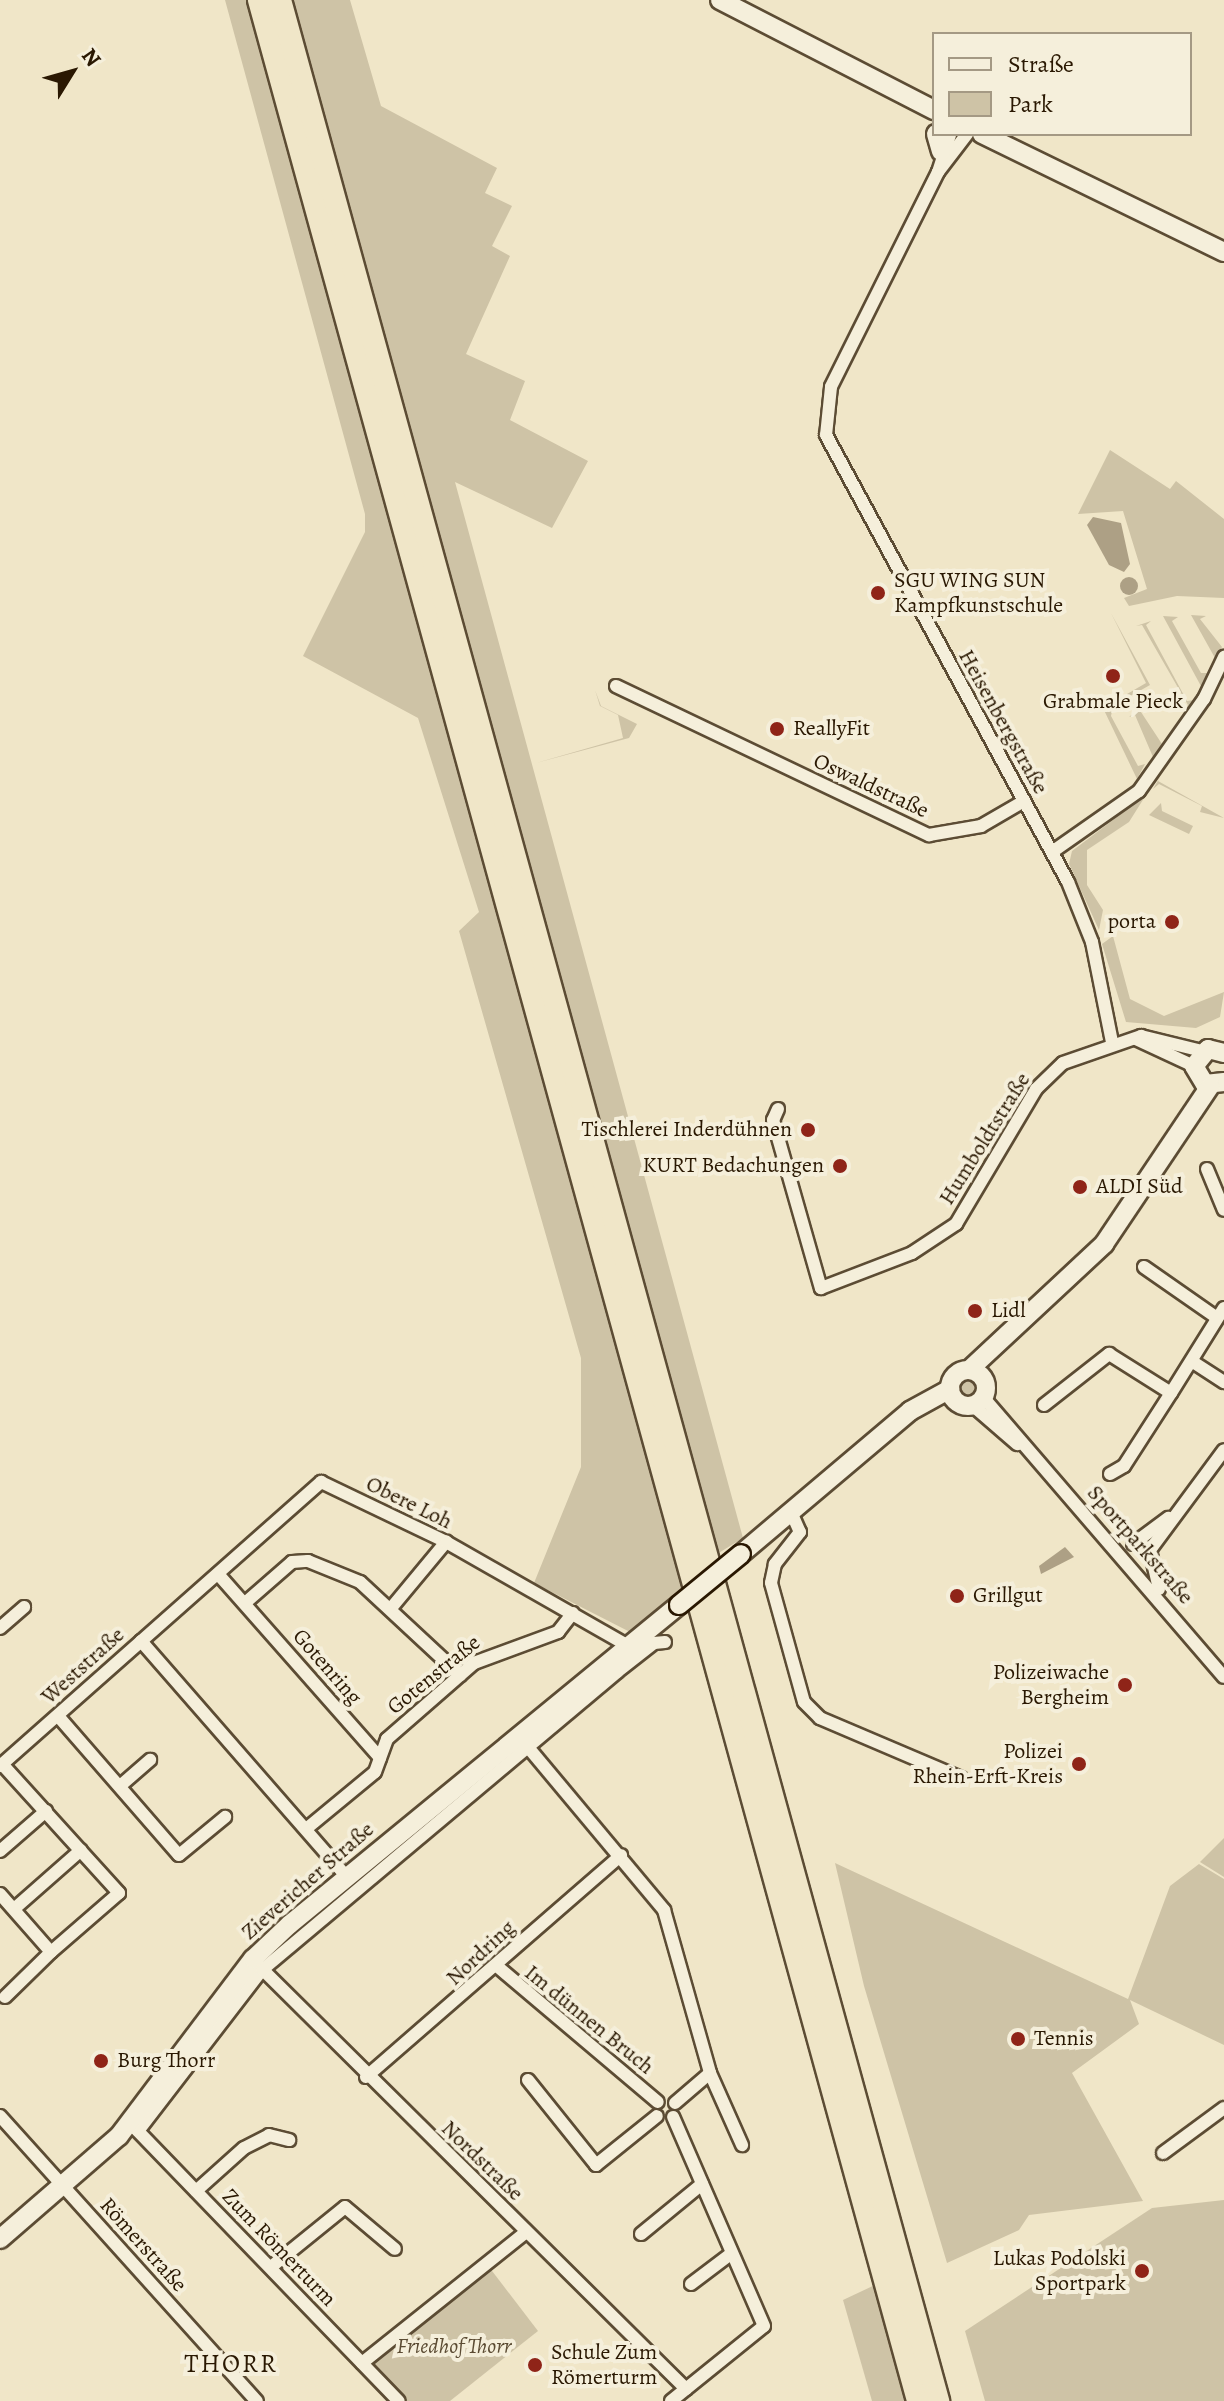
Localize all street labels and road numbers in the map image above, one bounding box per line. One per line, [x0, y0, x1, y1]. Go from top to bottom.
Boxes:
street label: Heisenbergstraße [952, 645, 1054, 799]
street label: Oswaldstraße [809, 748, 933, 824]
street label: Humboldtstraße [934, 1068, 1036, 1210]
street label: Obere Loh [362, 1471, 456, 1535]
street label: Sportparkstraße [1081, 1480, 1199, 1610]
street label: Weststraße [36, 1622, 130, 1710]
street label: Gotenring [287, 1624, 367, 1710]
street label: Gotenstraße [382, 1630, 486, 1720]
street label: Zievericher Straße [237, 1816, 379, 1946]
street label: Nordring [441, 1915, 521, 1991]
street label: Im dünnen Bruch [519, 1960, 659, 2080]
street label: Nordstraße [436, 2115, 528, 2207]
street label: Zum Römerturm [216, 2184, 342, 2312]
street label: Römerstraße [94, 2192, 192, 2298]

